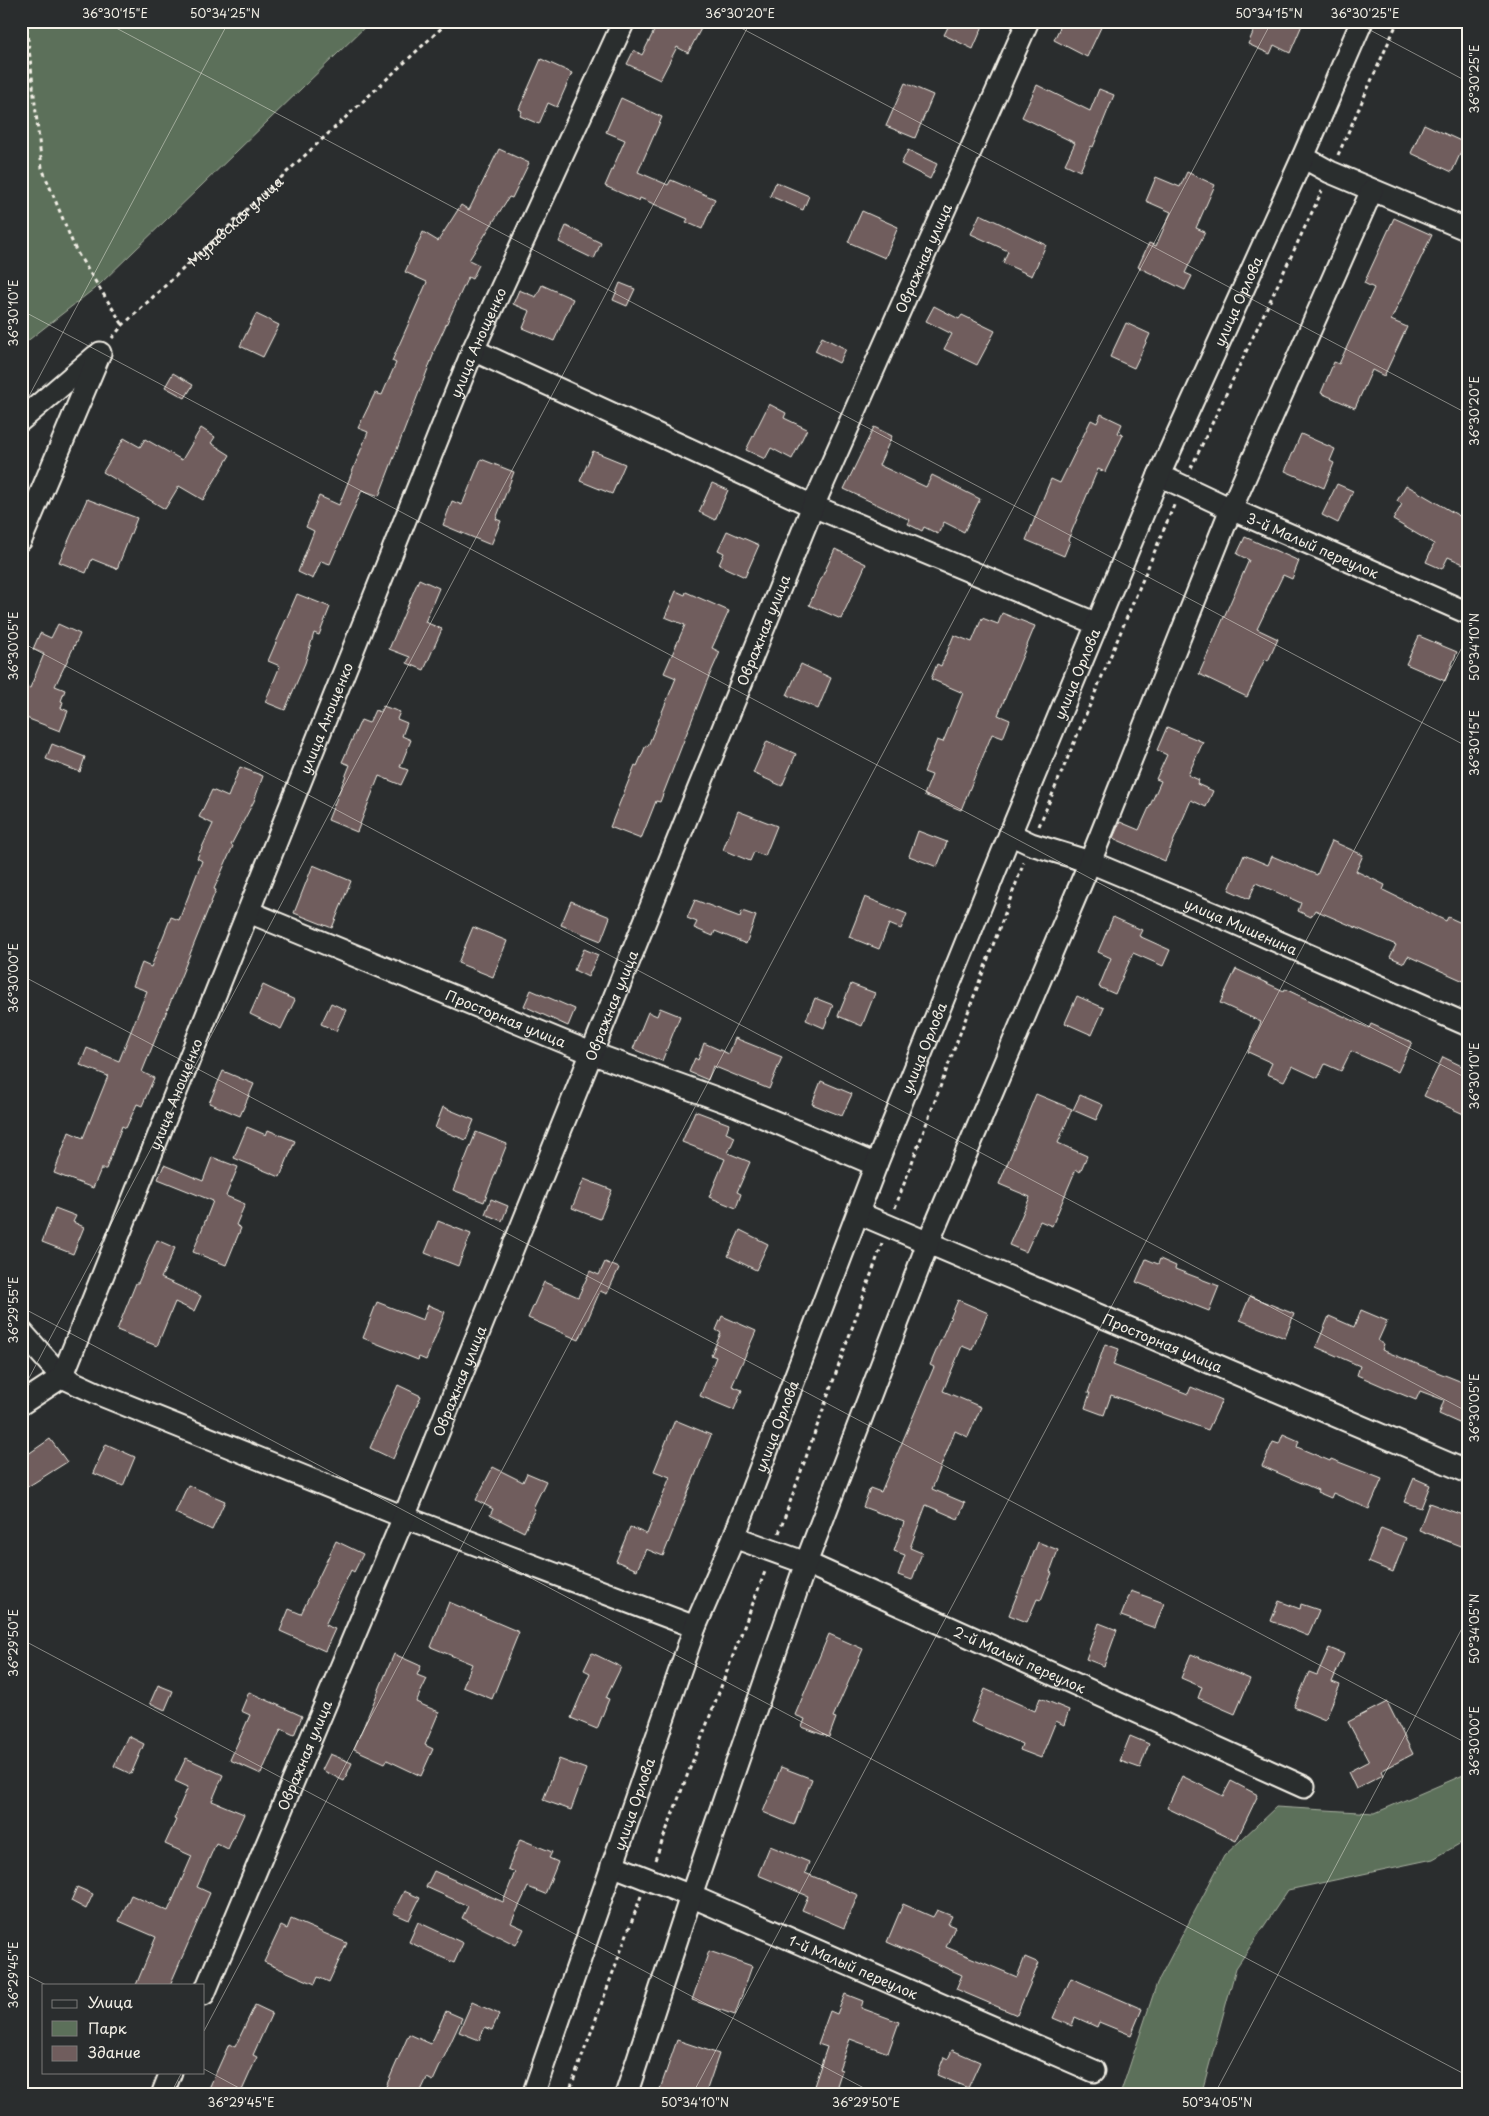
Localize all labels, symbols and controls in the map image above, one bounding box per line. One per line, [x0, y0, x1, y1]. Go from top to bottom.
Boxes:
text: 36°30'15"E [82, 4, 148, 22]
text: 50°34'25"N [190, 4, 260, 22]
text: 36°30'20"E [705, 4, 775, 22]
text: 50°34'15"N [1235, 4, 1303, 22]
text: 36°30'25"E [1331, 4, 1399, 22]
text: 36°30'25"E [1465, 45, 1483, 113]
street label: Муравская улица [182, 171, 288, 271]
street label: Овражная улица [889, 200, 956, 316]
street label: улица Орлова [1208, 253, 1267, 350]
text: 36°30'10"E [4, 279, 22, 347]
street label: улица Анощенко [444, 284, 511, 401]
text: 36°30'20"E [1465, 376, 1483, 446]
street label: 3-й Малый переулок [1243, 507, 1383, 583]
street label: Овражная улица [731, 571, 795, 689]
text: 36°30'05"E [4, 611, 22, 681]
text: 50°34'10"N [1465, 613, 1483, 681]
street label: улица Орлова [1048, 625, 1105, 723]
street label: улица Анощенко [294, 659, 358, 777]
text: 36°30'15"E [1465, 710, 1483, 776]
street label: улица Мишенина [1181, 892, 1301, 960]
text: 36°30'00"E [4, 943, 22, 1013]
street label: Овражная улица [579, 947, 643, 1064]
street label: Просторная улица [443, 984, 570, 1052]
street label: улица Орлова [896, 999, 951, 1097]
street label: улица Анощенко [144, 1035, 207, 1153]
text: 36°30'10"E [1465, 1042, 1483, 1110]
text: 36°29'55"E [4, 1276, 22, 1344]
street label: Просторная улица [1099, 1308, 1226, 1377]
street label: Овражная улица [427, 1322, 491, 1440]
text: 36°30'05"E [1465, 1373, 1483, 1443]
street label: улица Орлова [749, 1377, 803, 1475]
text: 50°34'05"N [1465, 1594, 1483, 1664]
text: 36°29'50"E [4, 1609, 22, 1677]
street label: 2-й Малый переулок [950, 1620, 1090, 1698]
street label: Овражная улица [272, 1697, 337, 1814]
text: 36°30'00"E [1465, 1706, 1483, 1776]
street label: улица Орлова [608, 1754, 660, 1853]
street label: 1-й Малый переулок [785, 1929, 922, 2004]
text: 36°29'45"E [4, 1942, 22, 2008]
legend [42, 1984, 205, 2074]
text: Улица [88, 1990, 133, 2013]
text: Парк [88, 2016, 127, 2039]
text: Здание [88, 2040, 141, 2063]
text: 36°29'45"E [208, 2093, 274, 2111]
text: 50°34'10"N [661, 2093, 729, 2111]
text: 36°29'50"E [832, 2093, 900, 2111]
text: 50°34'05"N [1182, 2093, 1252, 2111]

